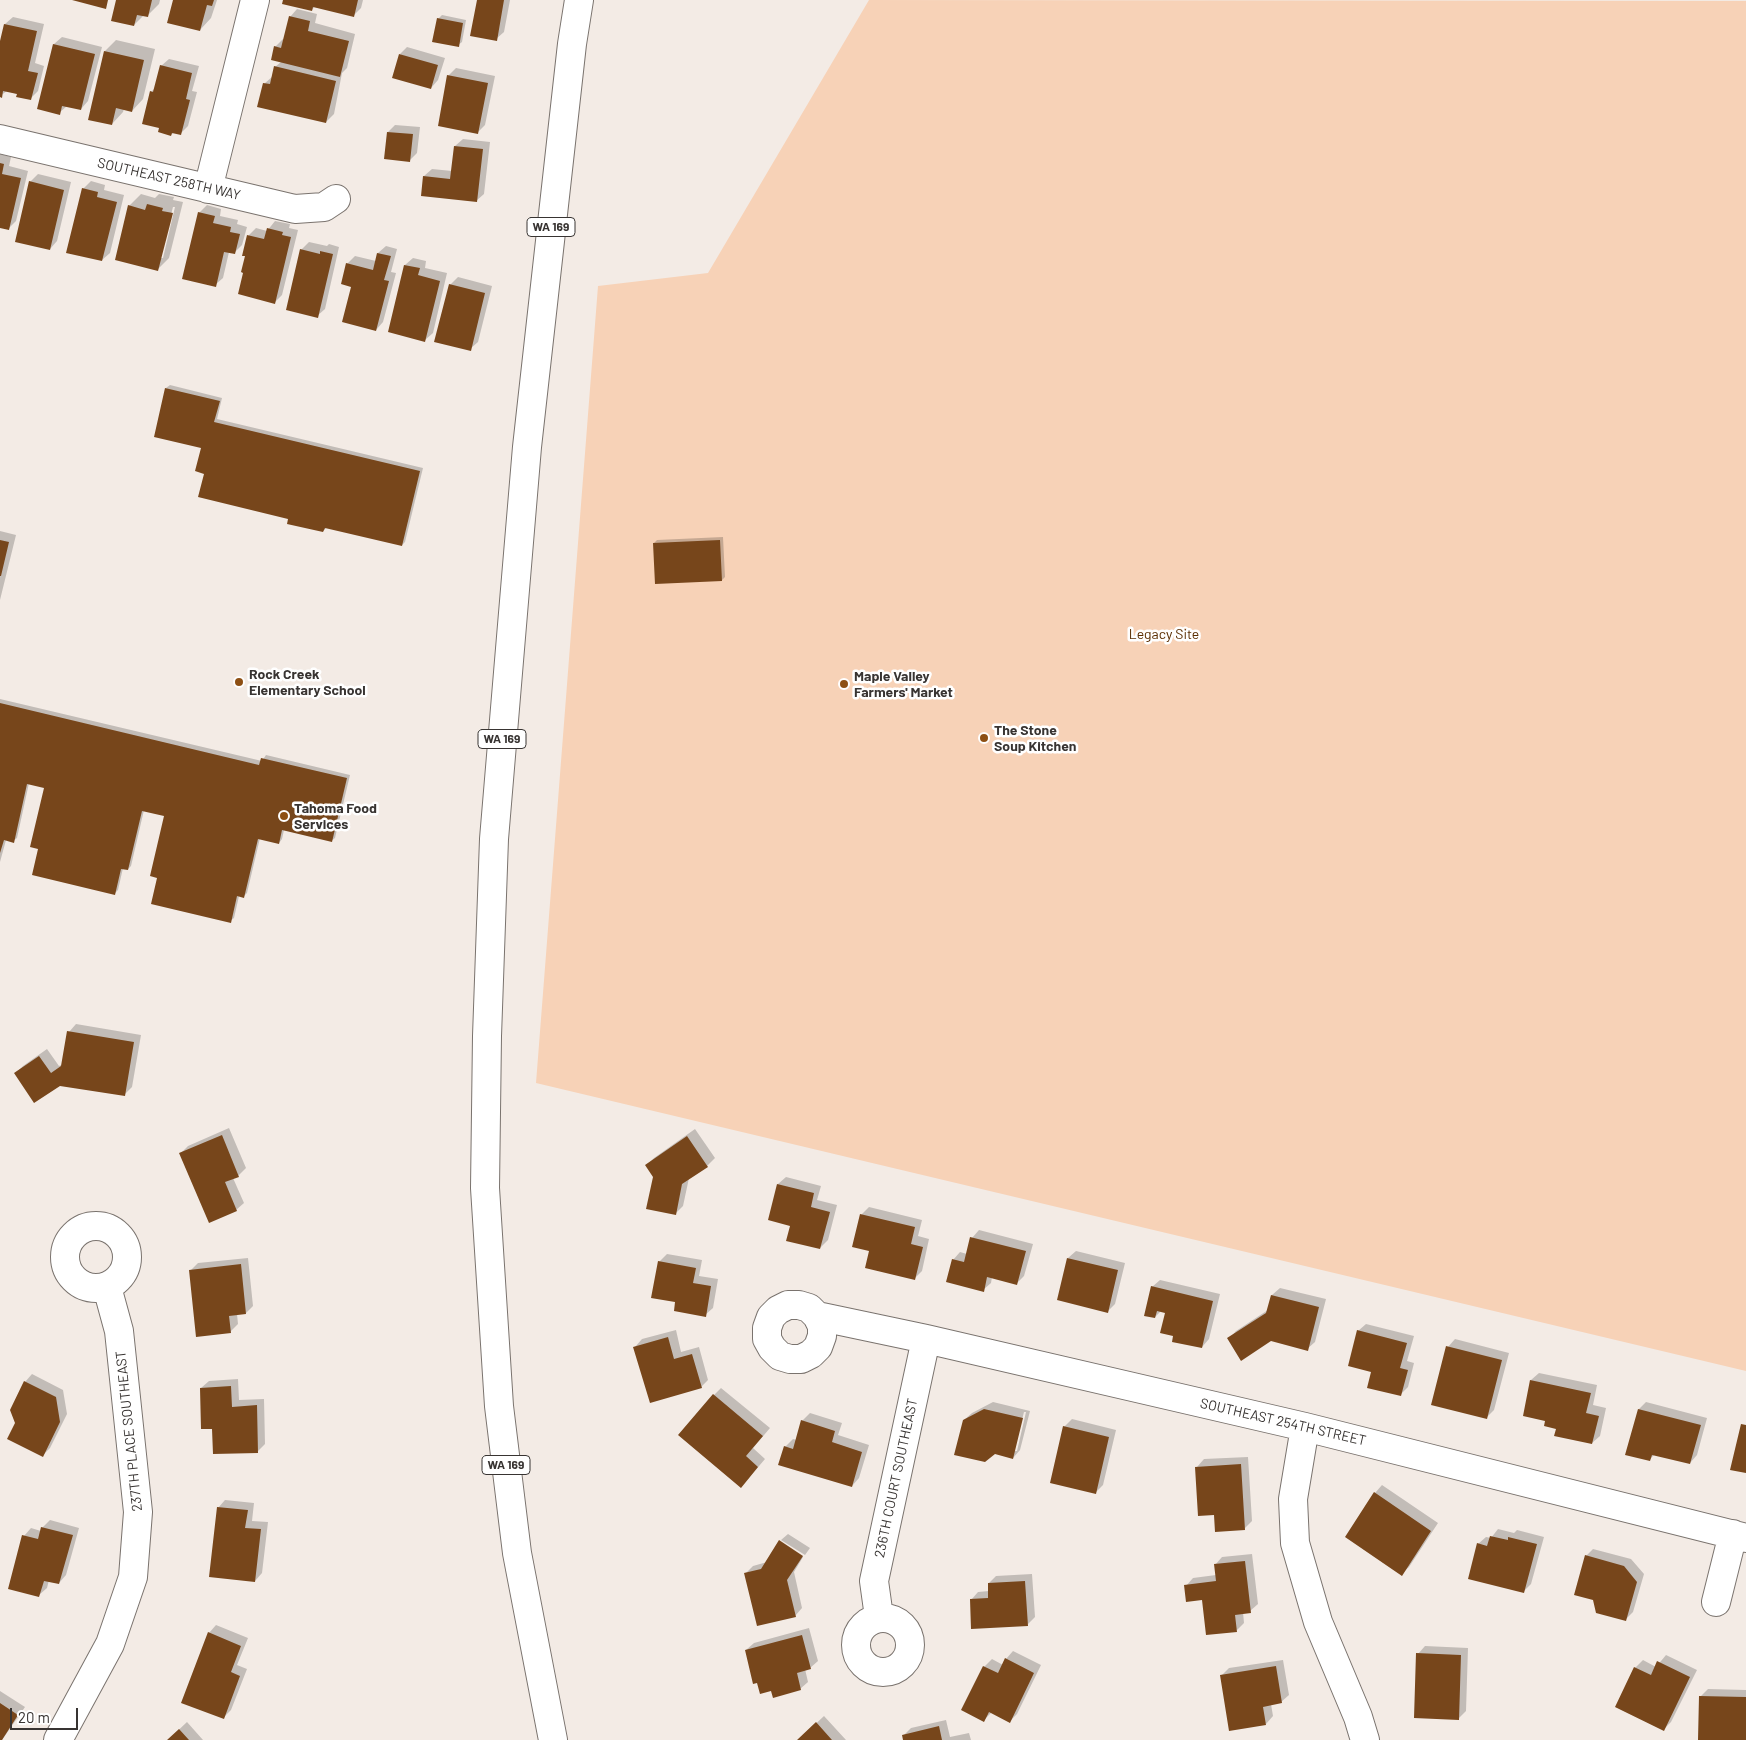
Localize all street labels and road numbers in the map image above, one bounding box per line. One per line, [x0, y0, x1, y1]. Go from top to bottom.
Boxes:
street label: SOUTHEAST 258TH WAY [96, 154, 242, 204]
road number: WA 169 [527, 218, 575, 236]
road number: WA 169 [478, 730, 526, 749]
street label: 237TH PLACE SOUTHEAST [112, 1350, 146, 1512]
street label: SOUTHEAST 254TH STREET [1198, 1395, 1368, 1449]
street label: 236TH COURT SOUTHEAST [871, 1397, 921, 1559]
road number: WA 169 [482, 1456, 530, 1474]

